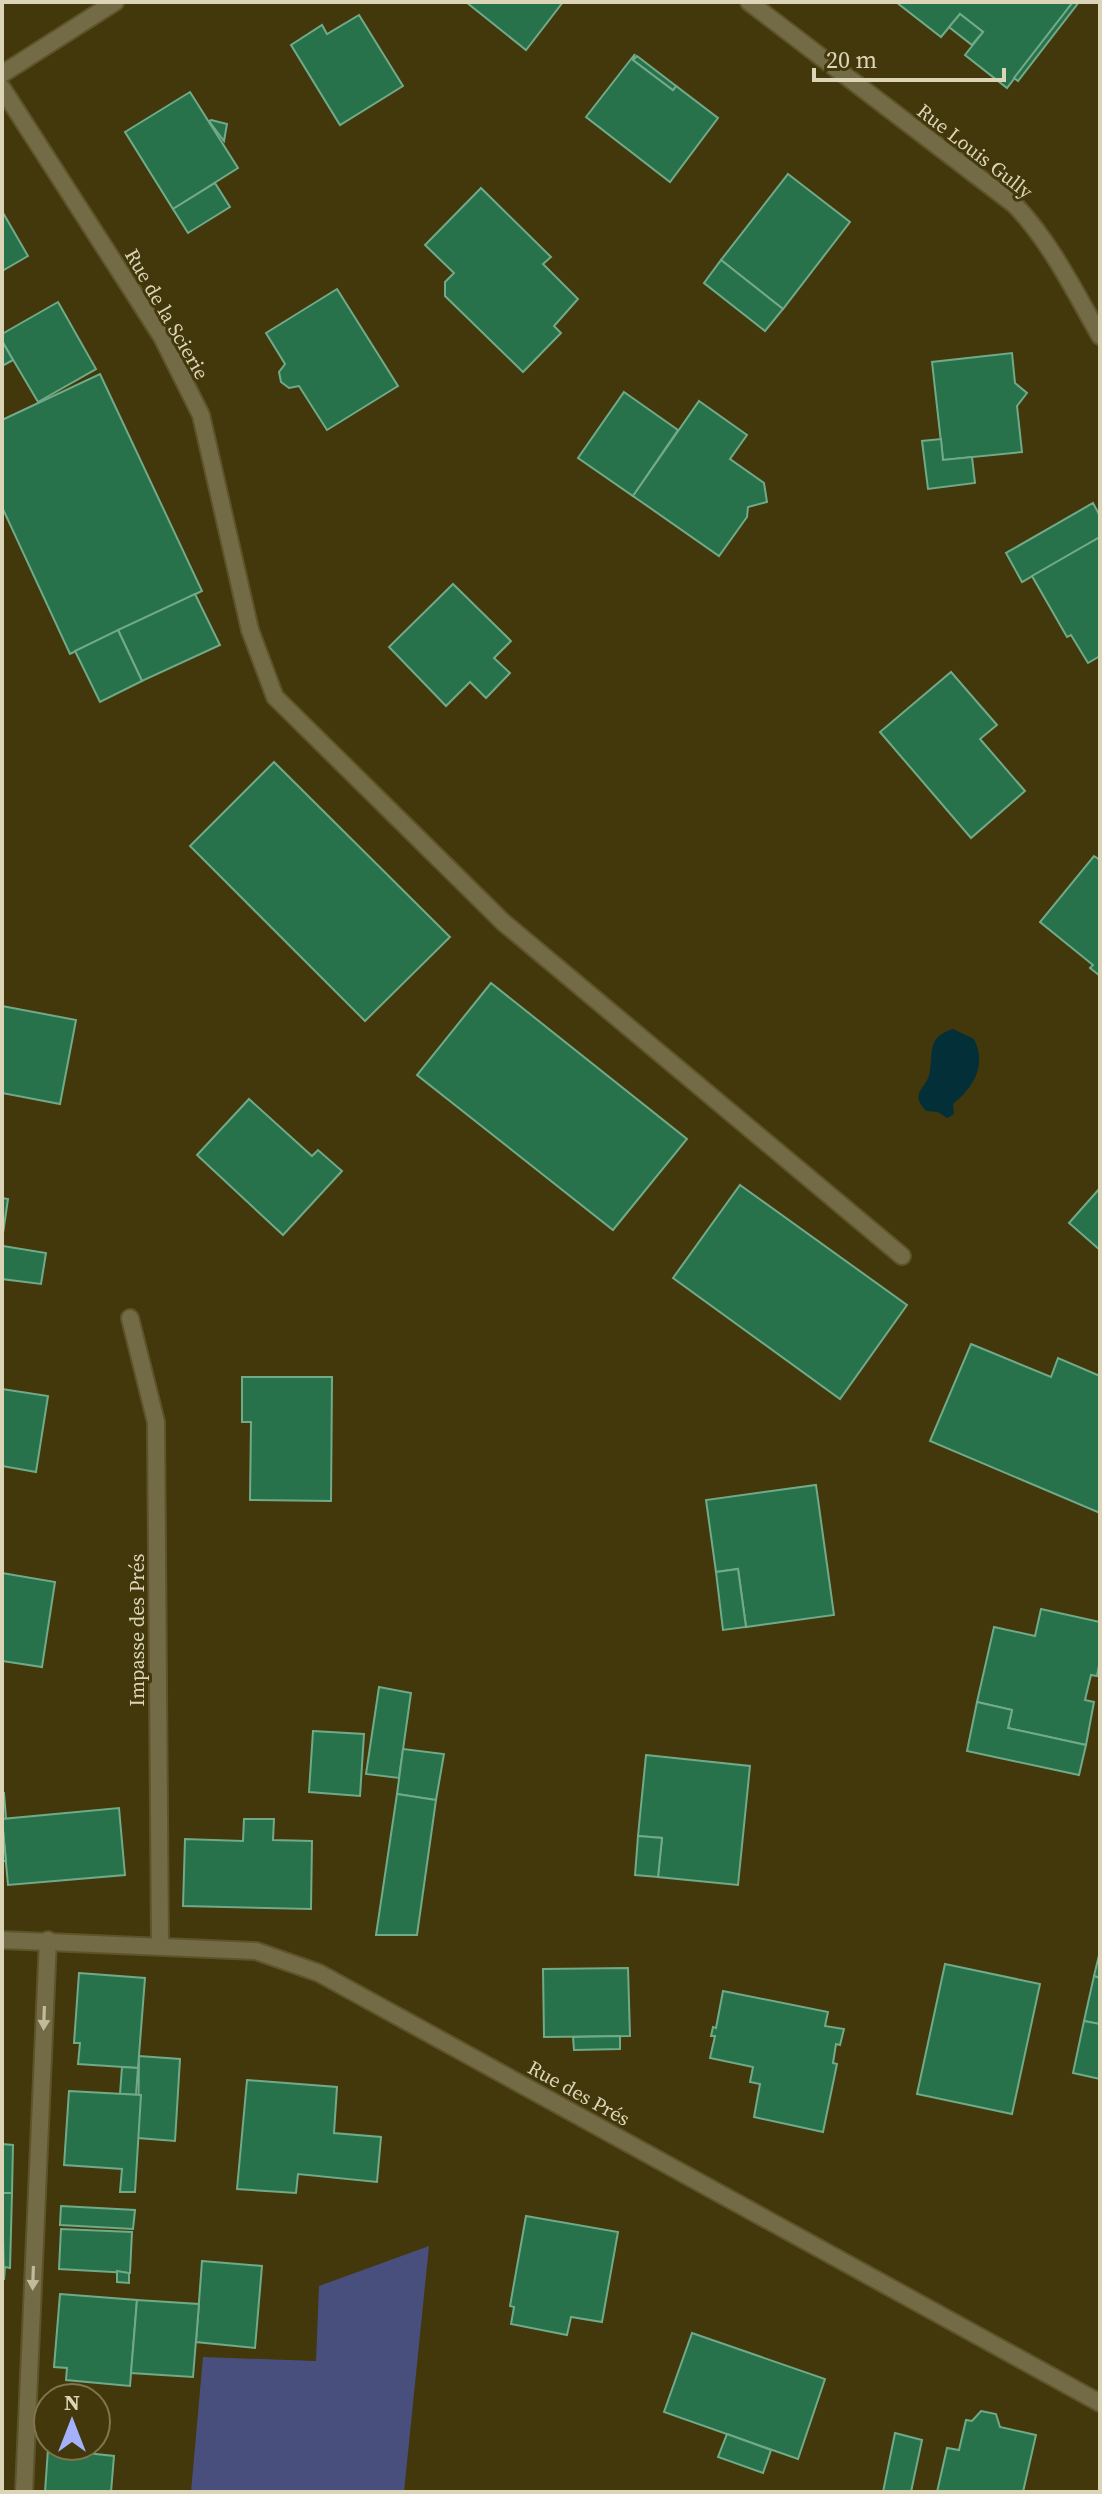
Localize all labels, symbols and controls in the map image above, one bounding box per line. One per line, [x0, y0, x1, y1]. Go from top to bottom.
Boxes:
scale bar [814, 32, 1004, 82]
text: 20 m [826, 43, 877, 76]
street label: Rue Louis Gully [911, 97, 1039, 206]
street label: Rue de la Scierie [118, 243, 216, 385]
street label: Impasse des Prés [123, 1554, 151, 1706]
one-way arrow [38, 2006, 51, 2031]
street label: Rue des Prés [523, 2053, 635, 2133]
one-way arrow [27, 2266, 40, 2291]
north arrow [32, 2382, 112, 2462]
text: N [64, 2387, 80, 2417]

